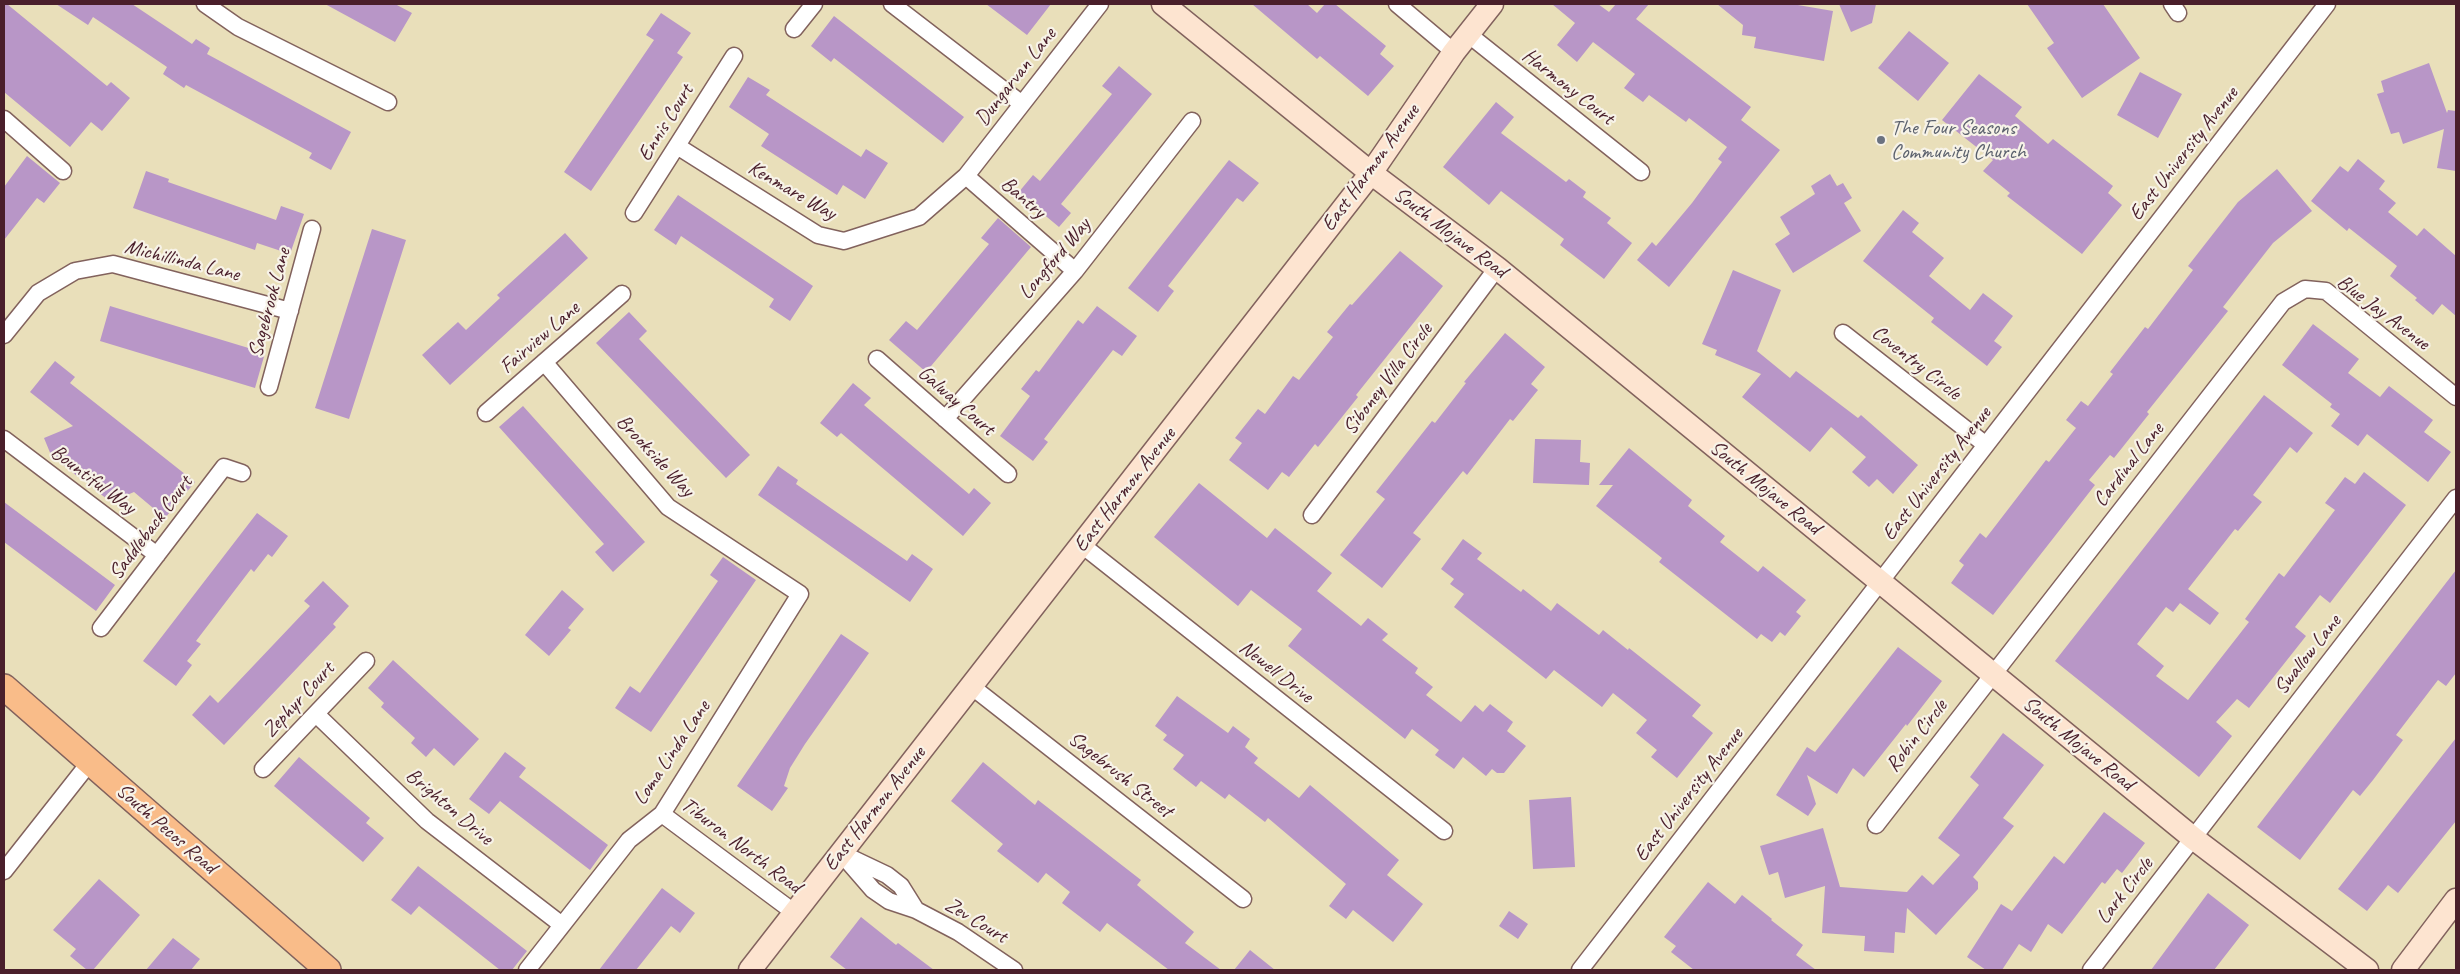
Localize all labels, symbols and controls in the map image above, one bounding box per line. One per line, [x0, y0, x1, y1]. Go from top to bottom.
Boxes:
street label: Dungarvan Lane [970, 23, 1062, 131]
street label: Harmony Court [1517, 43, 1619, 131]
street label: Ennis Court [633, 80, 699, 166]
street label: East University Avenue [2124, 82, 2244, 226]
street label: East Harmon Avenue [1316, 99, 1426, 237]
place label: The Four Seasons Community Church [1891, 115, 2026, 165]
marker: The Four Seasons Community Church [1875, 134, 1887, 146]
street label: Kenmare Way [743, 156, 841, 226]
street label: Bantry [995, 172, 1051, 224]
street label: South Mojave Road [1388, 182, 1512, 284]
street label: Longford Way [1014, 213, 1096, 305]
street label: Michillinda Lane [122, 235, 242, 287]
street label: Sagebrook Lane [243, 246, 297, 360]
street label: Blue Jay Avenue [2332, 270, 2434, 356]
street label: Fairview Lane [495, 296, 585, 380]
street label: Siboney Villa Circle [1338, 318, 1438, 440]
street label: Coventry Circle [1866, 320, 1966, 406]
street label: Galway Court [912, 361, 1000, 441]
street label: East University Avenue [1877, 402, 1997, 546]
street label: Brookside Way [611, 410, 699, 502]
street label: Cardinal Lane [2088, 418, 2170, 512]
street label: East Harmon Avenue [1069, 423, 1181, 557]
street label: South Mojave Road [1704, 435, 1826, 541]
street label: Bountiful Way [45, 440, 141, 520]
street label: Saddleback Court [104, 471, 198, 585]
street label: Swallow Lane [2269, 610, 2347, 700]
street label: Newell Drive [1234, 635, 1318, 709]
street label: Zephyr Court [258, 657, 340, 743]
street label: South Mojave Road [2017, 691, 2139, 797]
street label: Robin Circle [1881, 695, 1953, 777]
street label: Loma Linda Lane [628, 696, 716, 810]
street label: East University Avenue [1629, 723, 1749, 867]
street label: Sagebrush Street [1063, 726, 1177, 824]
street label: East Harmon Avenue [819, 742, 931, 876]
street label: Brighton Drive [400, 763, 498, 851]
street label: South Pecos Road [111, 778, 221, 880]
street label: Tiburon North Road [676, 793, 806, 899]
street label: Lark Circle [2091, 853, 2159, 929]
street label: Zev Court [940, 893, 1012, 949]

